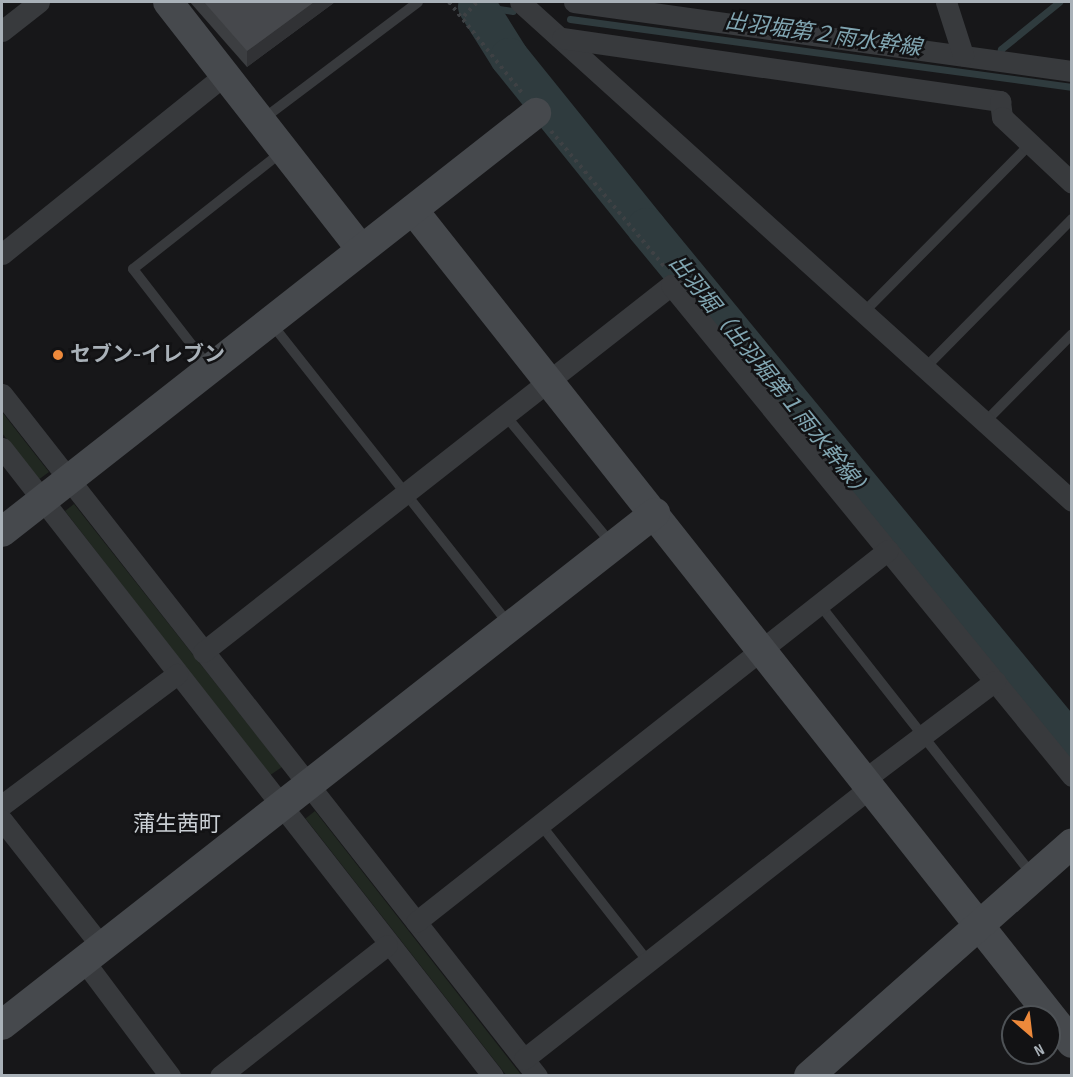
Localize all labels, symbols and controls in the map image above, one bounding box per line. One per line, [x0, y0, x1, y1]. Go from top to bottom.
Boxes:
water label: 出羽堀第２雨水幹線 [723, 8, 923, 62]
water label: 出羽堀（出羽堀第１雨水幹線） [663, 250, 877, 506]
place label: セブン-イレブン [70, 342, 225, 368]
marker: セブン-イレブン [51, 348, 65, 362]
district label: 蒲生茜町 [133, 812, 221, 838]
north arrow [1001, 1005, 1061, 1065]
text: N [1031, 1039, 1047, 1060]

